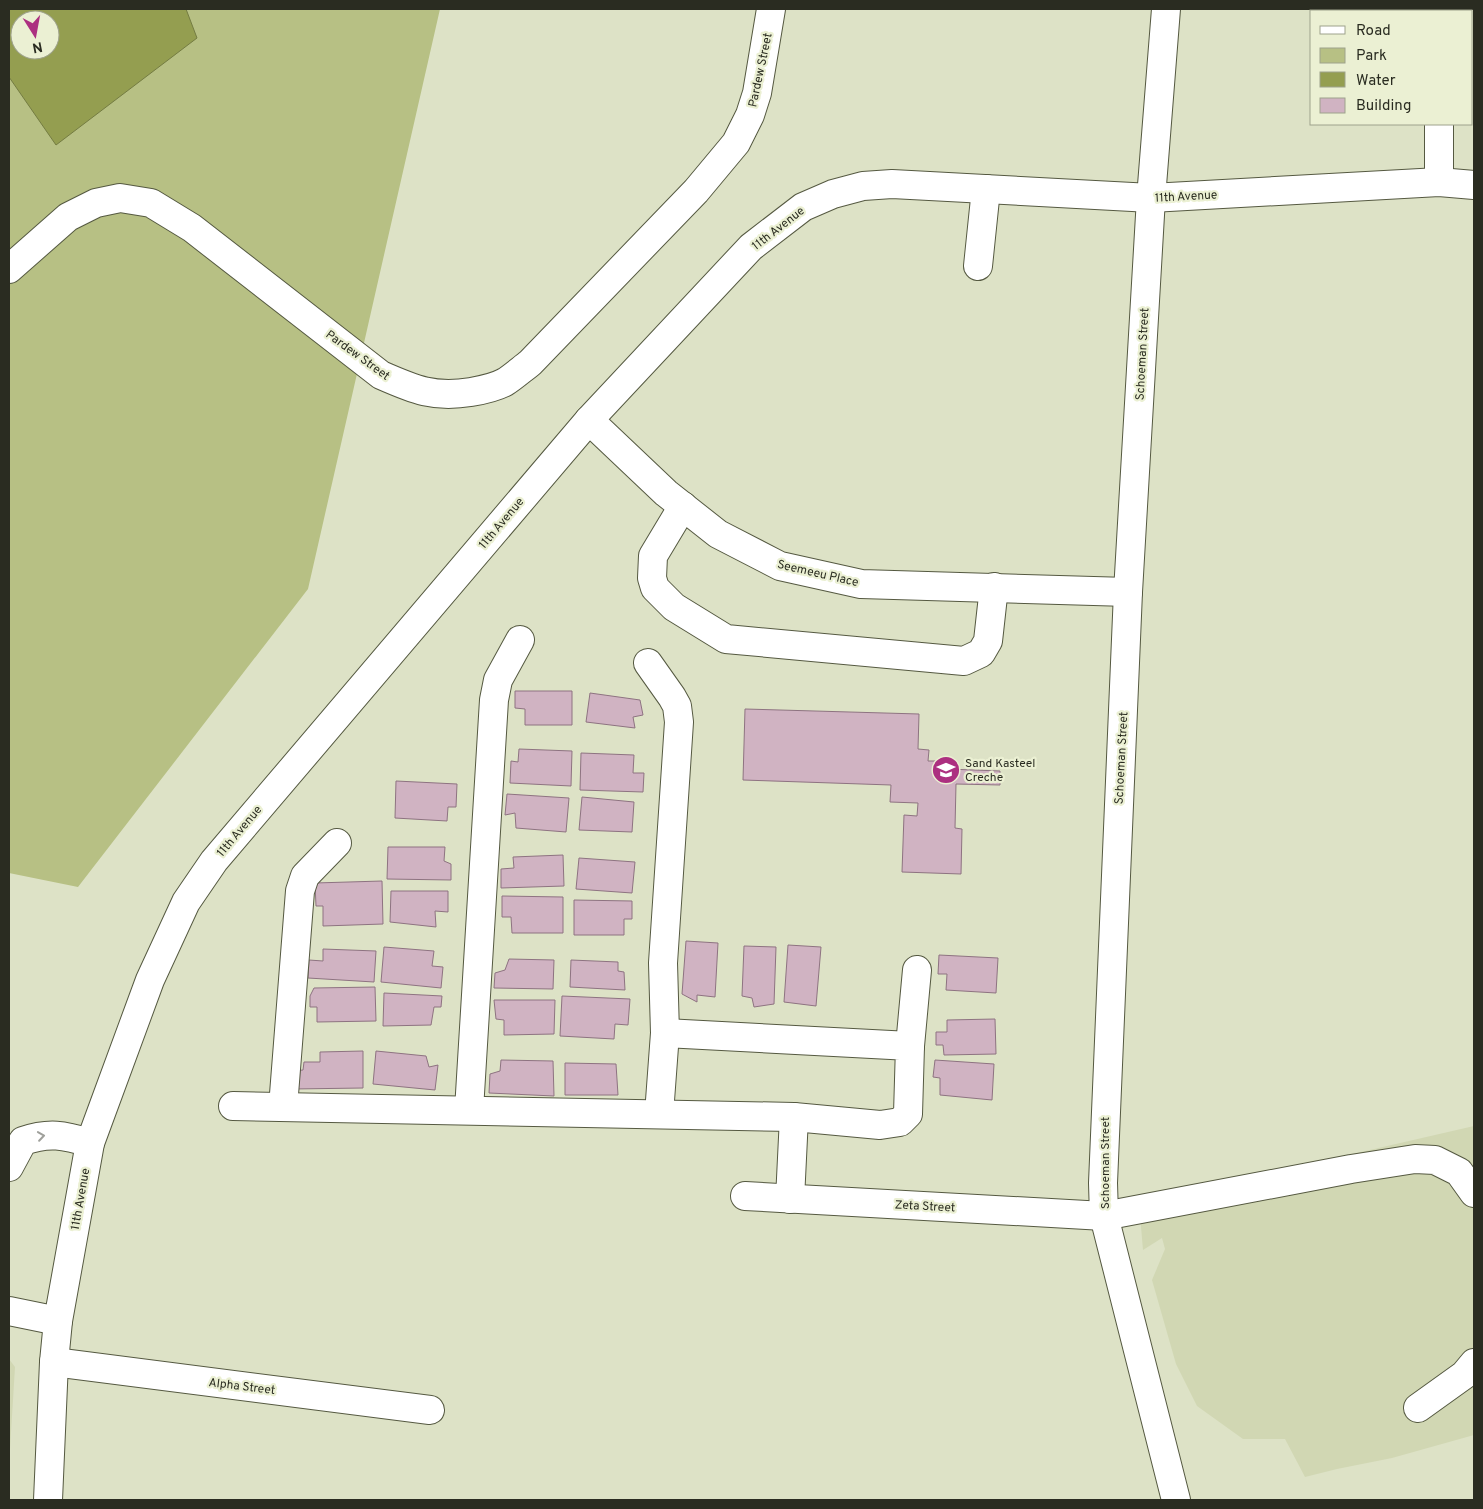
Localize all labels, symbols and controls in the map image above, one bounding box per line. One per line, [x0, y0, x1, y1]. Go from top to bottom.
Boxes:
north arrow [10, 10, 60, 60]
legend [1310, 10, 1473, 125]
text: Road [1356, 22, 1391, 41]
street label: Pardew Street [745, 32, 777, 109]
text: N [31, 37, 44, 56]
text: Park [1356, 47, 1387, 66]
text: Water [1356, 72, 1396, 91]
text: Building [1356, 97, 1411, 116]
street label: 11th Avenue [1154, 187, 1218, 207]
street label: 11th Avenue [749, 203, 808, 254]
street label: Schoeman Street [1133, 307, 1153, 401]
street label: Pardew Street [322, 327, 393, 385]
street label: 11th Avenue [476, 495, 528, 553]
street label: Seemeeu Place [776, 557, 860, 591]
street label: Schoeman Street [1112, 711, 1132, 805]
school or university icon: Sand Kasteel Creche [931, 755, 961, 785]
place label: Sand Kasteel Creche [965, 756, 1035, 786]
street label: 11th Avenue [214, 803, 266, 861]
street label: Schoeman Street [1098, 1117, 1114, 1209]
one-way arrow [37, 1132, 45, 1142]
street label: 11th Avenue [68, 1167, 94, 1231]
street label: Zeta Street [894, 1197, 956, 1217]
street label: Alpha Street [208, 1375, 276, 1399]

